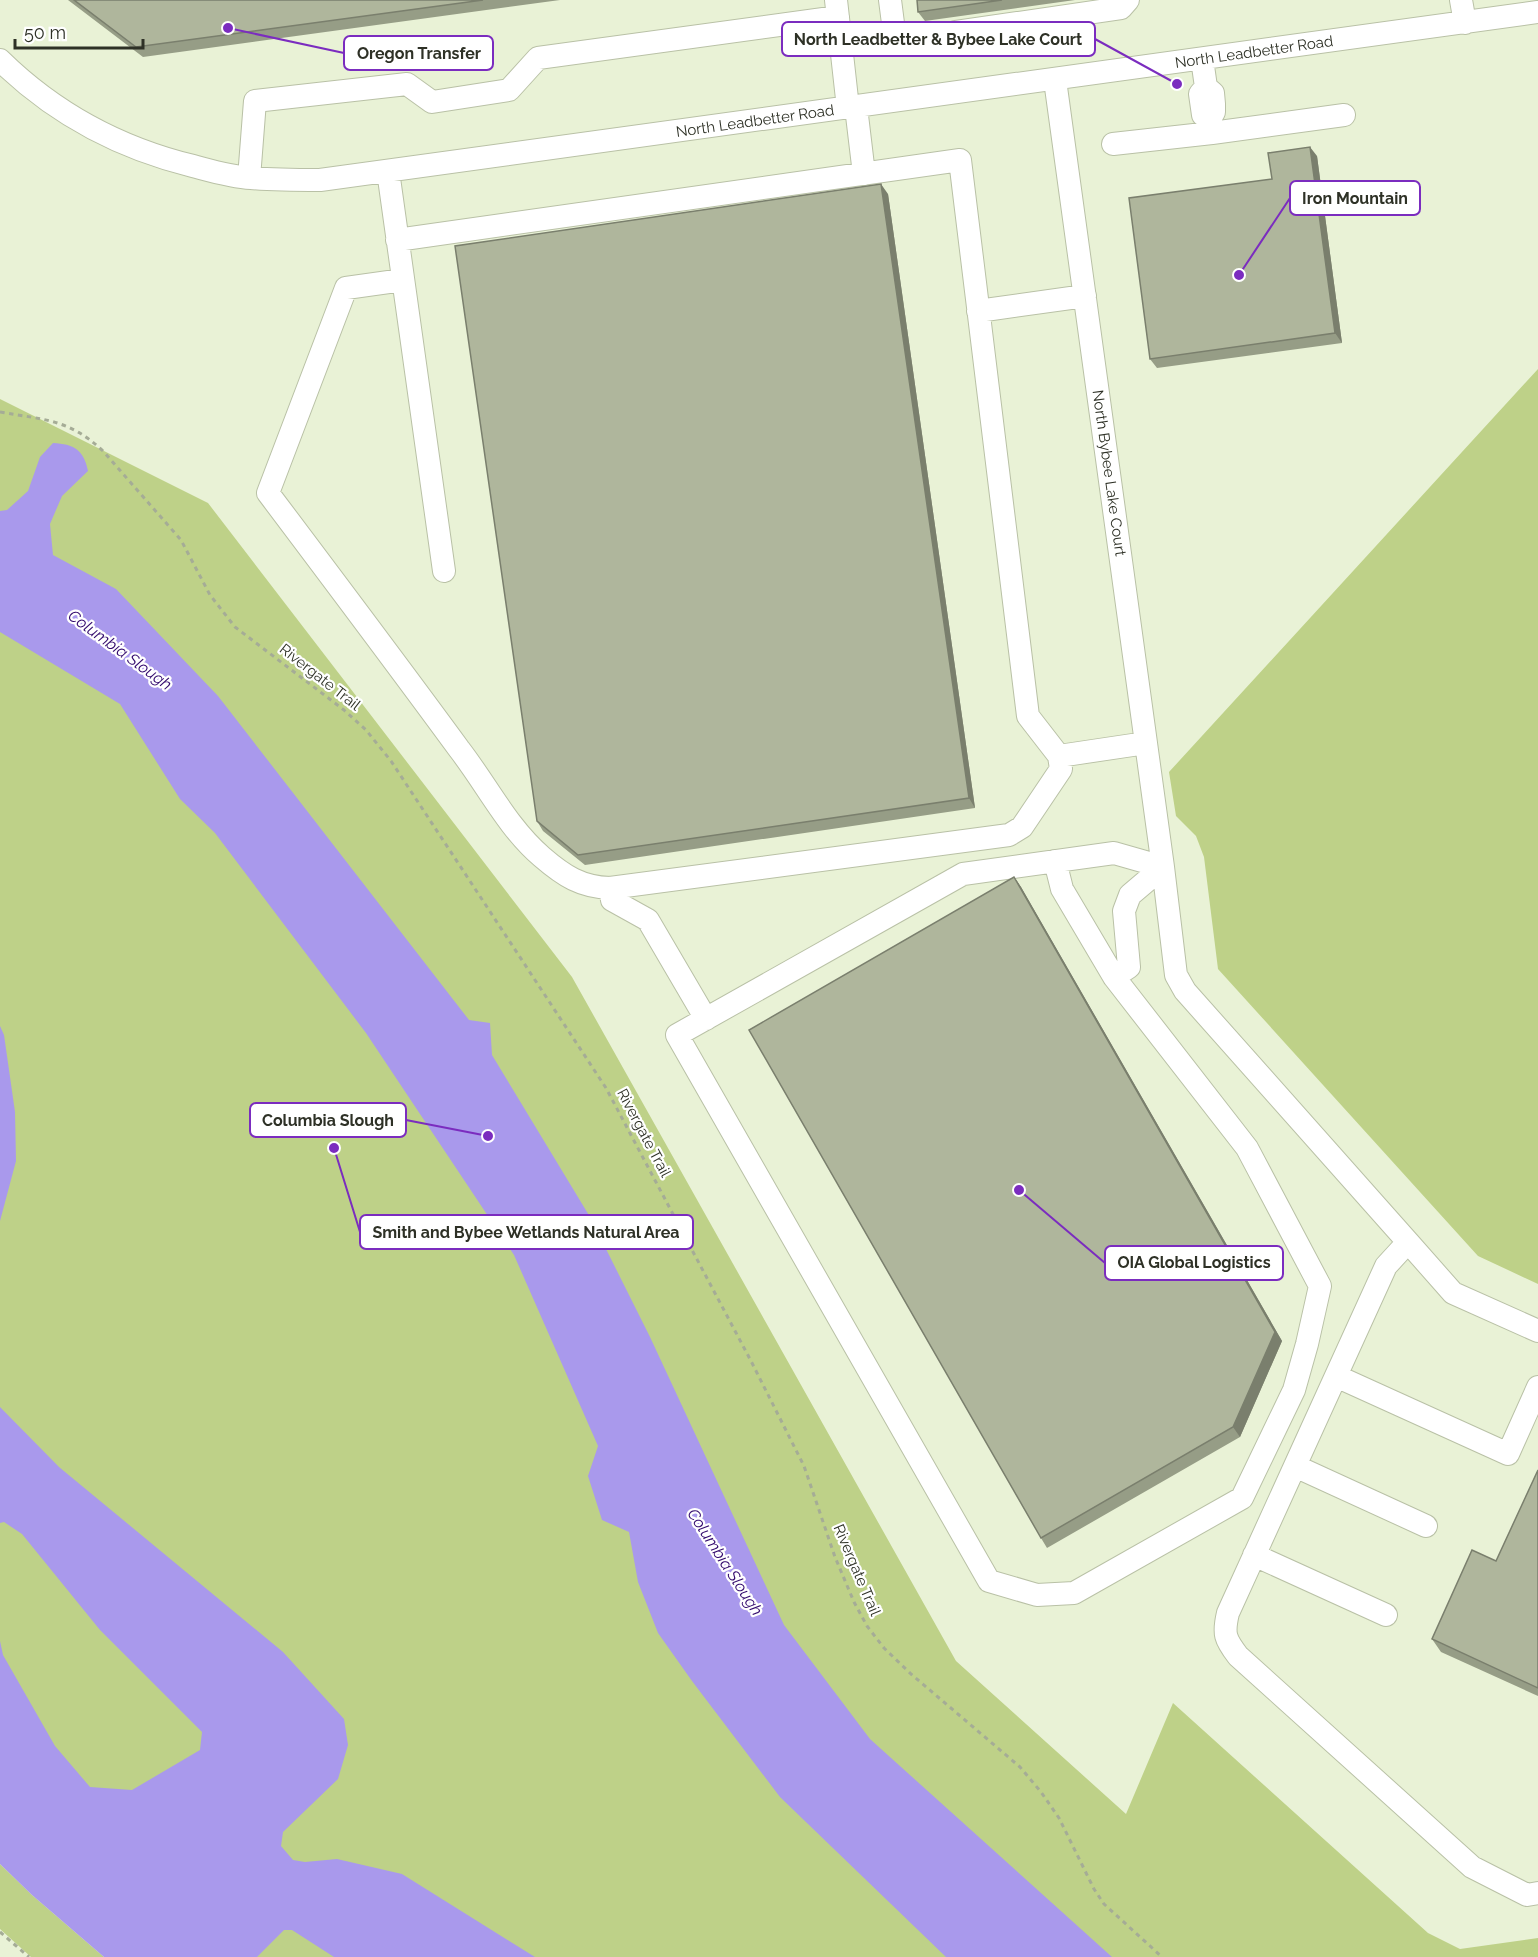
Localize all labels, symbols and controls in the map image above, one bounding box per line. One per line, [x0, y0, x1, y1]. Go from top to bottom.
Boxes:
scale bar [15, 12, 142, 50]
text: 50 m [24, 22, 66, 43]
callout: North Leadbetter & Bybee Lake Court [782, 22, 1095, 56]
text: North Leadbetter & Bybee Lake Court [794, 30, 1082, 49]
street label: North Leadbetter Road [1174, 32, 1334, 72]
callout: Oregon Transfer [344, 36, 493, 70]
text: Oregon Transfer [357, 44, 481, 63]
street label: North Leadbetter Road [675, 101, 835, 141]
callout: Iron Mountain [1290, 181, 1420, 215]
text: Iron Mountain [1302, 189, 1408, 208]
street label: North Bybee Lake Court [1088, 389, 1130, 557]
water label: Columbia Slough [64, 606, 176, 694]
street label: Rivergate Trail [276, 640, 365, 715]
street label: Rivergate Trail [613, 1086, 675, 1181]
callout: Columbia Slough [250, 1103, 406, 1137]
text: Columbia Slough [262, 1111, 394, 1130]
callout: Smith and Bybee Wetlands Natural Area [360, 1215, 693, 1249]
text: Smith and Bybee Wetlands Natural Area [372, 1223, 680, 1242]
callout: OIA Global Logistics [1105, 1246, 1283, 1280]
text: OIA Global Logistics [1117, 1253, 1271, 1272]
water label: Columbia Slough [683, 1505, 767, 1619]
street label: Rivergate Trail [830, 1522, 885, 1619]

